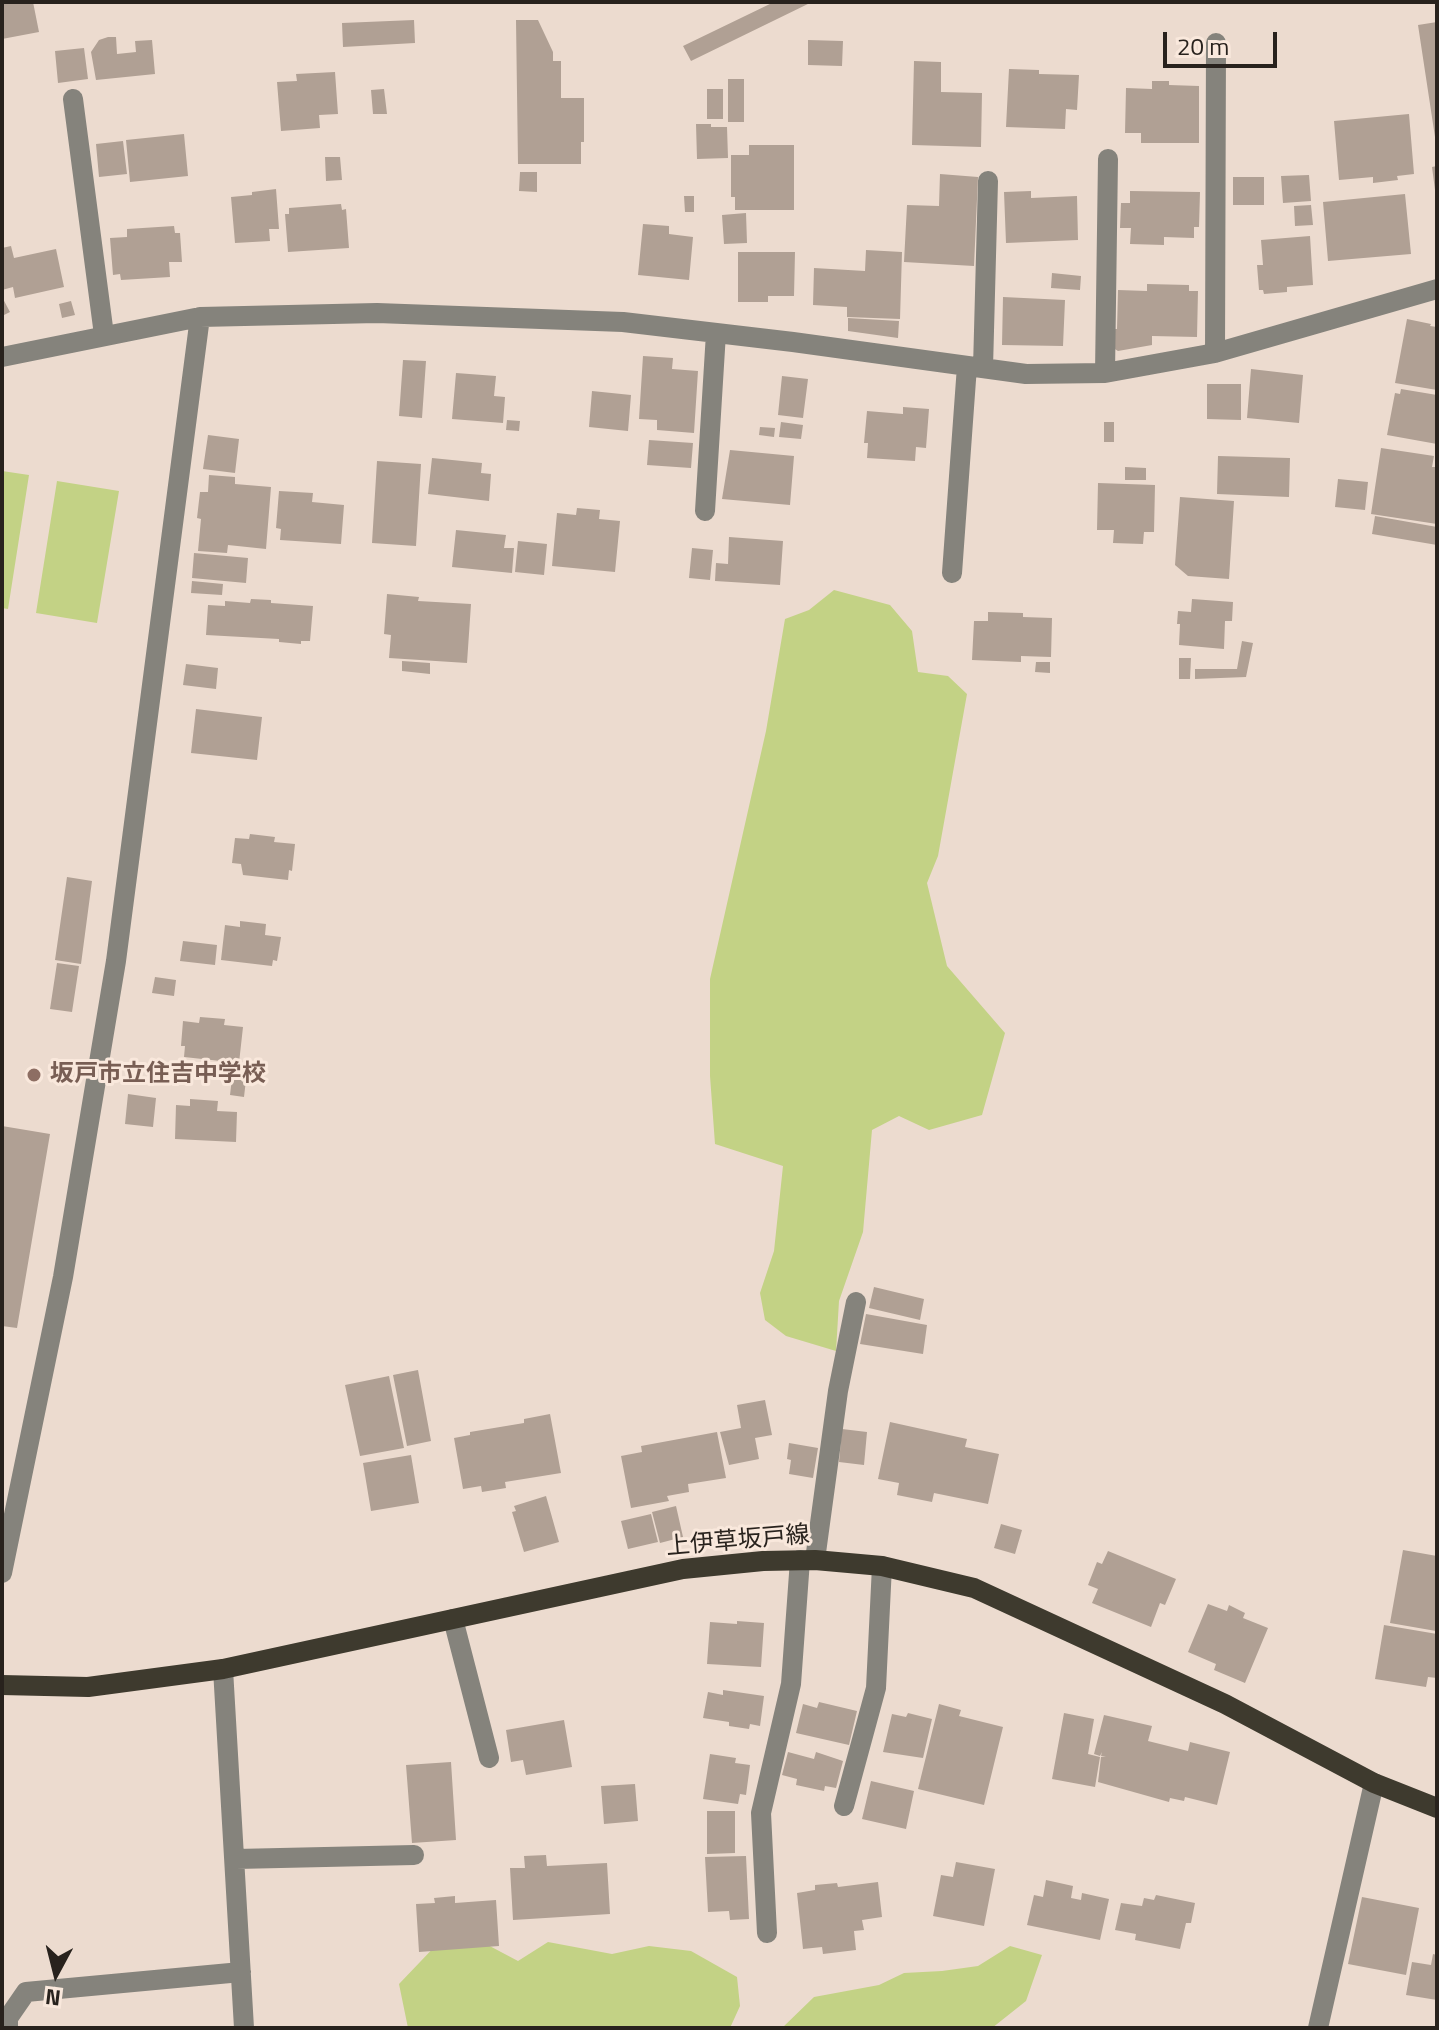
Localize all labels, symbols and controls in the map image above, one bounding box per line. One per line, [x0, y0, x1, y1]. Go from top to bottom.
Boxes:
scale bar [1167, 16, 1281, 66]
text: 20 m [1177, 28, 1229, 64]
place label: 坂戸市立住吉中学校 [50, 1061, 266, 1089]
marker: 坂戸市立住吉中学校 [25, 1066, 43, 1084]
street label: 上伊草坂戸線 [665, 1521, 811, 1563]
north arrow [16, 1934, 96, 2014]
text: N [43, 1980, 63, 2016]

